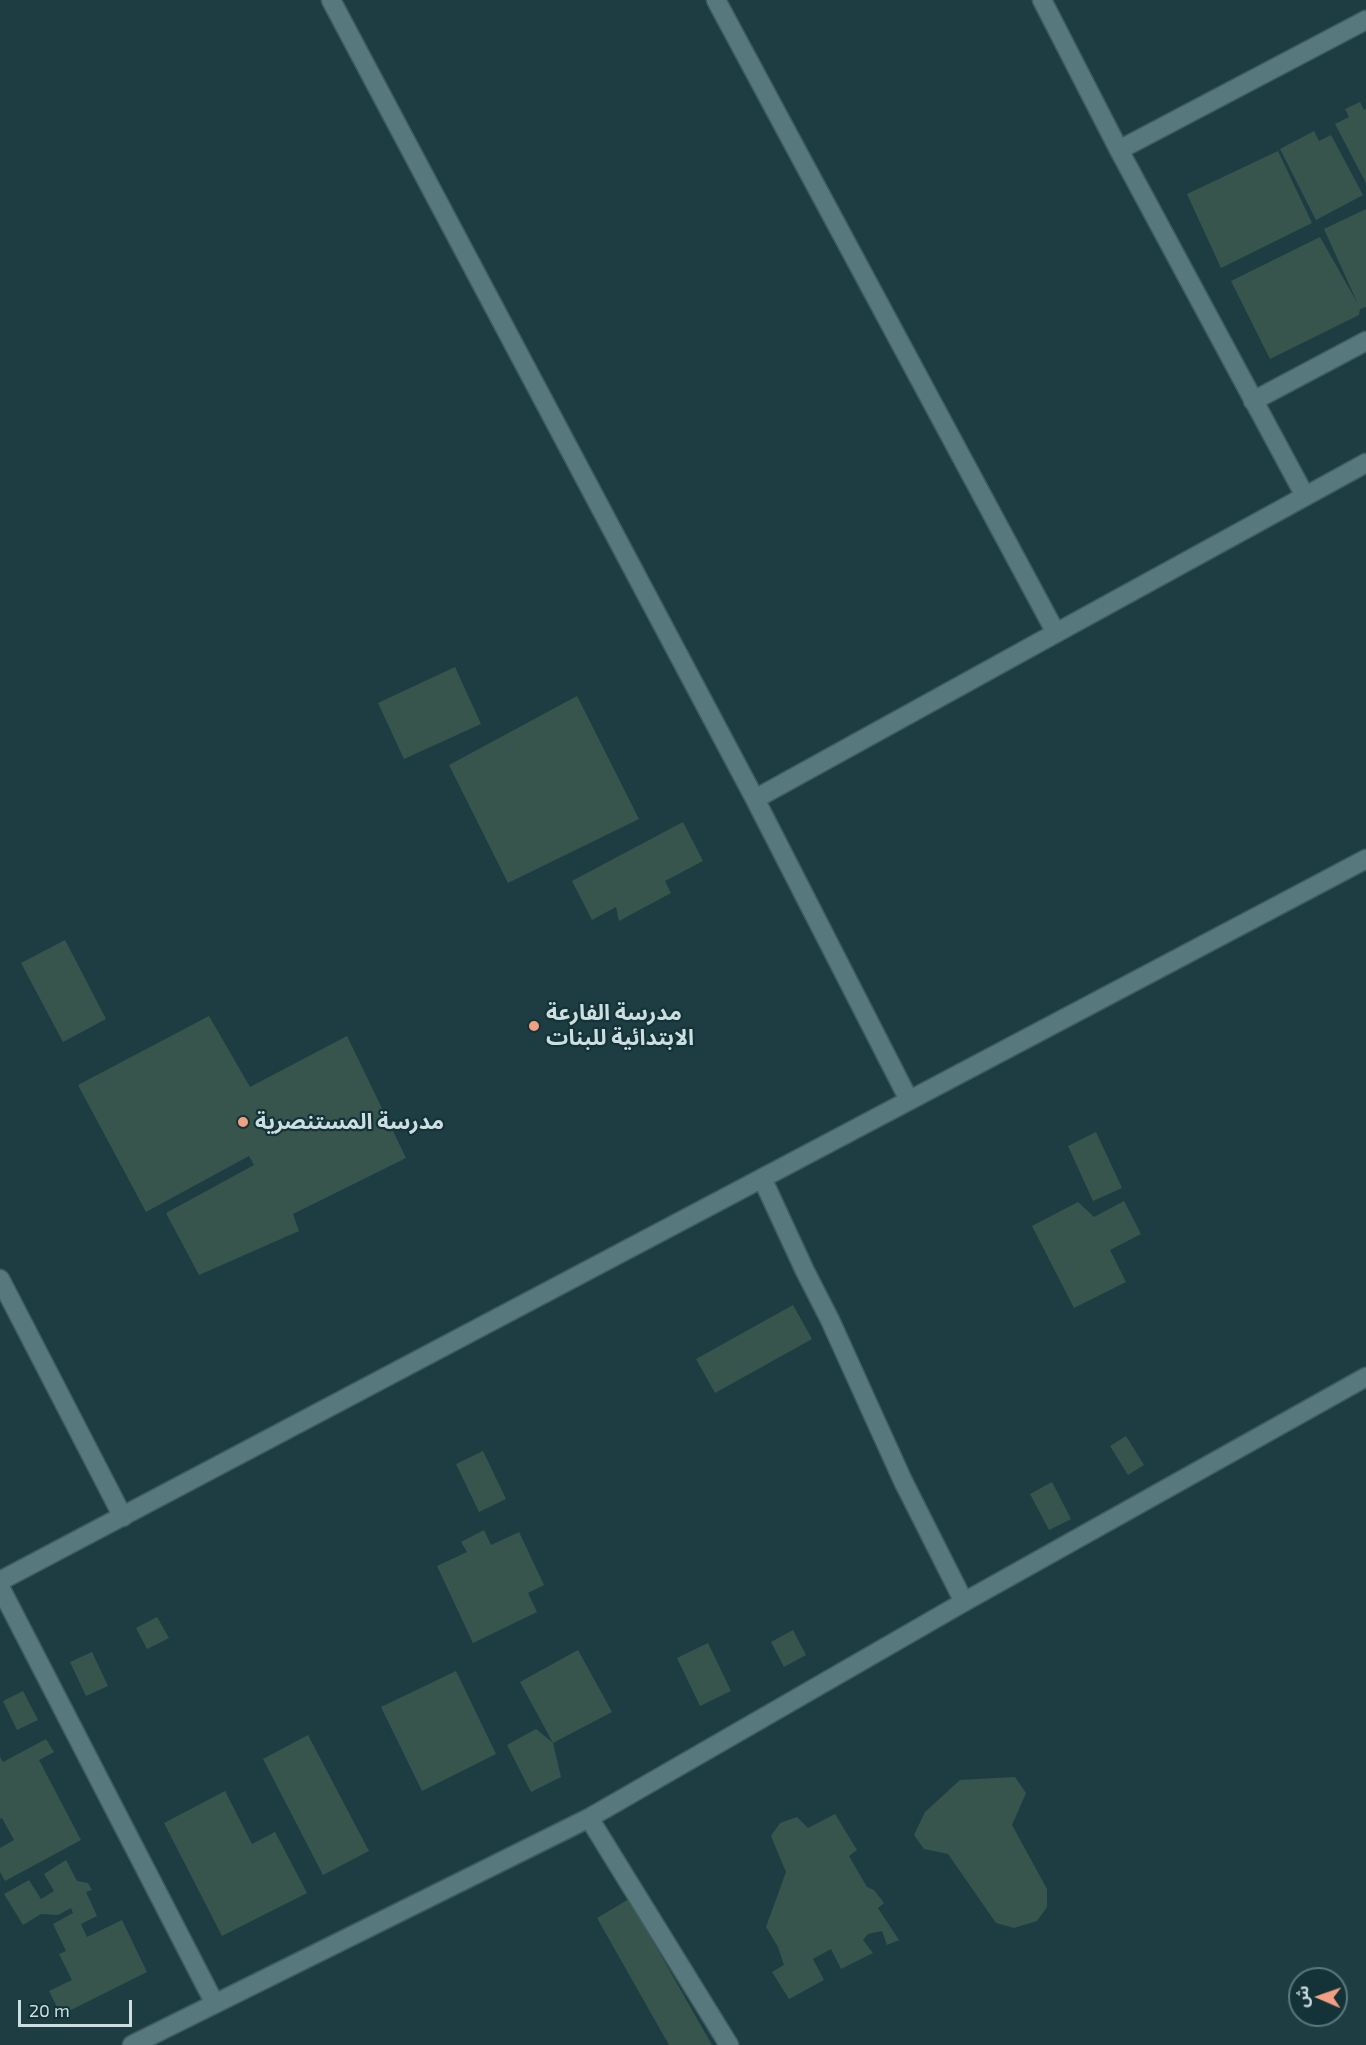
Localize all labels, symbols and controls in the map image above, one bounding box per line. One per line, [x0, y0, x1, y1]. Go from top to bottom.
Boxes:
place label: مدرسة الفارعة الابتدائية للبنات [546, 1000, 694, 1052]
marker: مدرسة الفارعة الابتدائية للبنات [527, 1019, 541, 1033]
place label: مدرسة المستنصرية [255, 1109, 444, 1135]
marker: مدرسة المستنصرية [236, 1115, 250, 1129]
north arrow [1288, 1967, 1348, 2027]
text: ش [1292, 1985, 1311, 2008]
scale bar [21, 1988, 135, 2026]
text: 20 m [29, 1999, 70, 2021]

